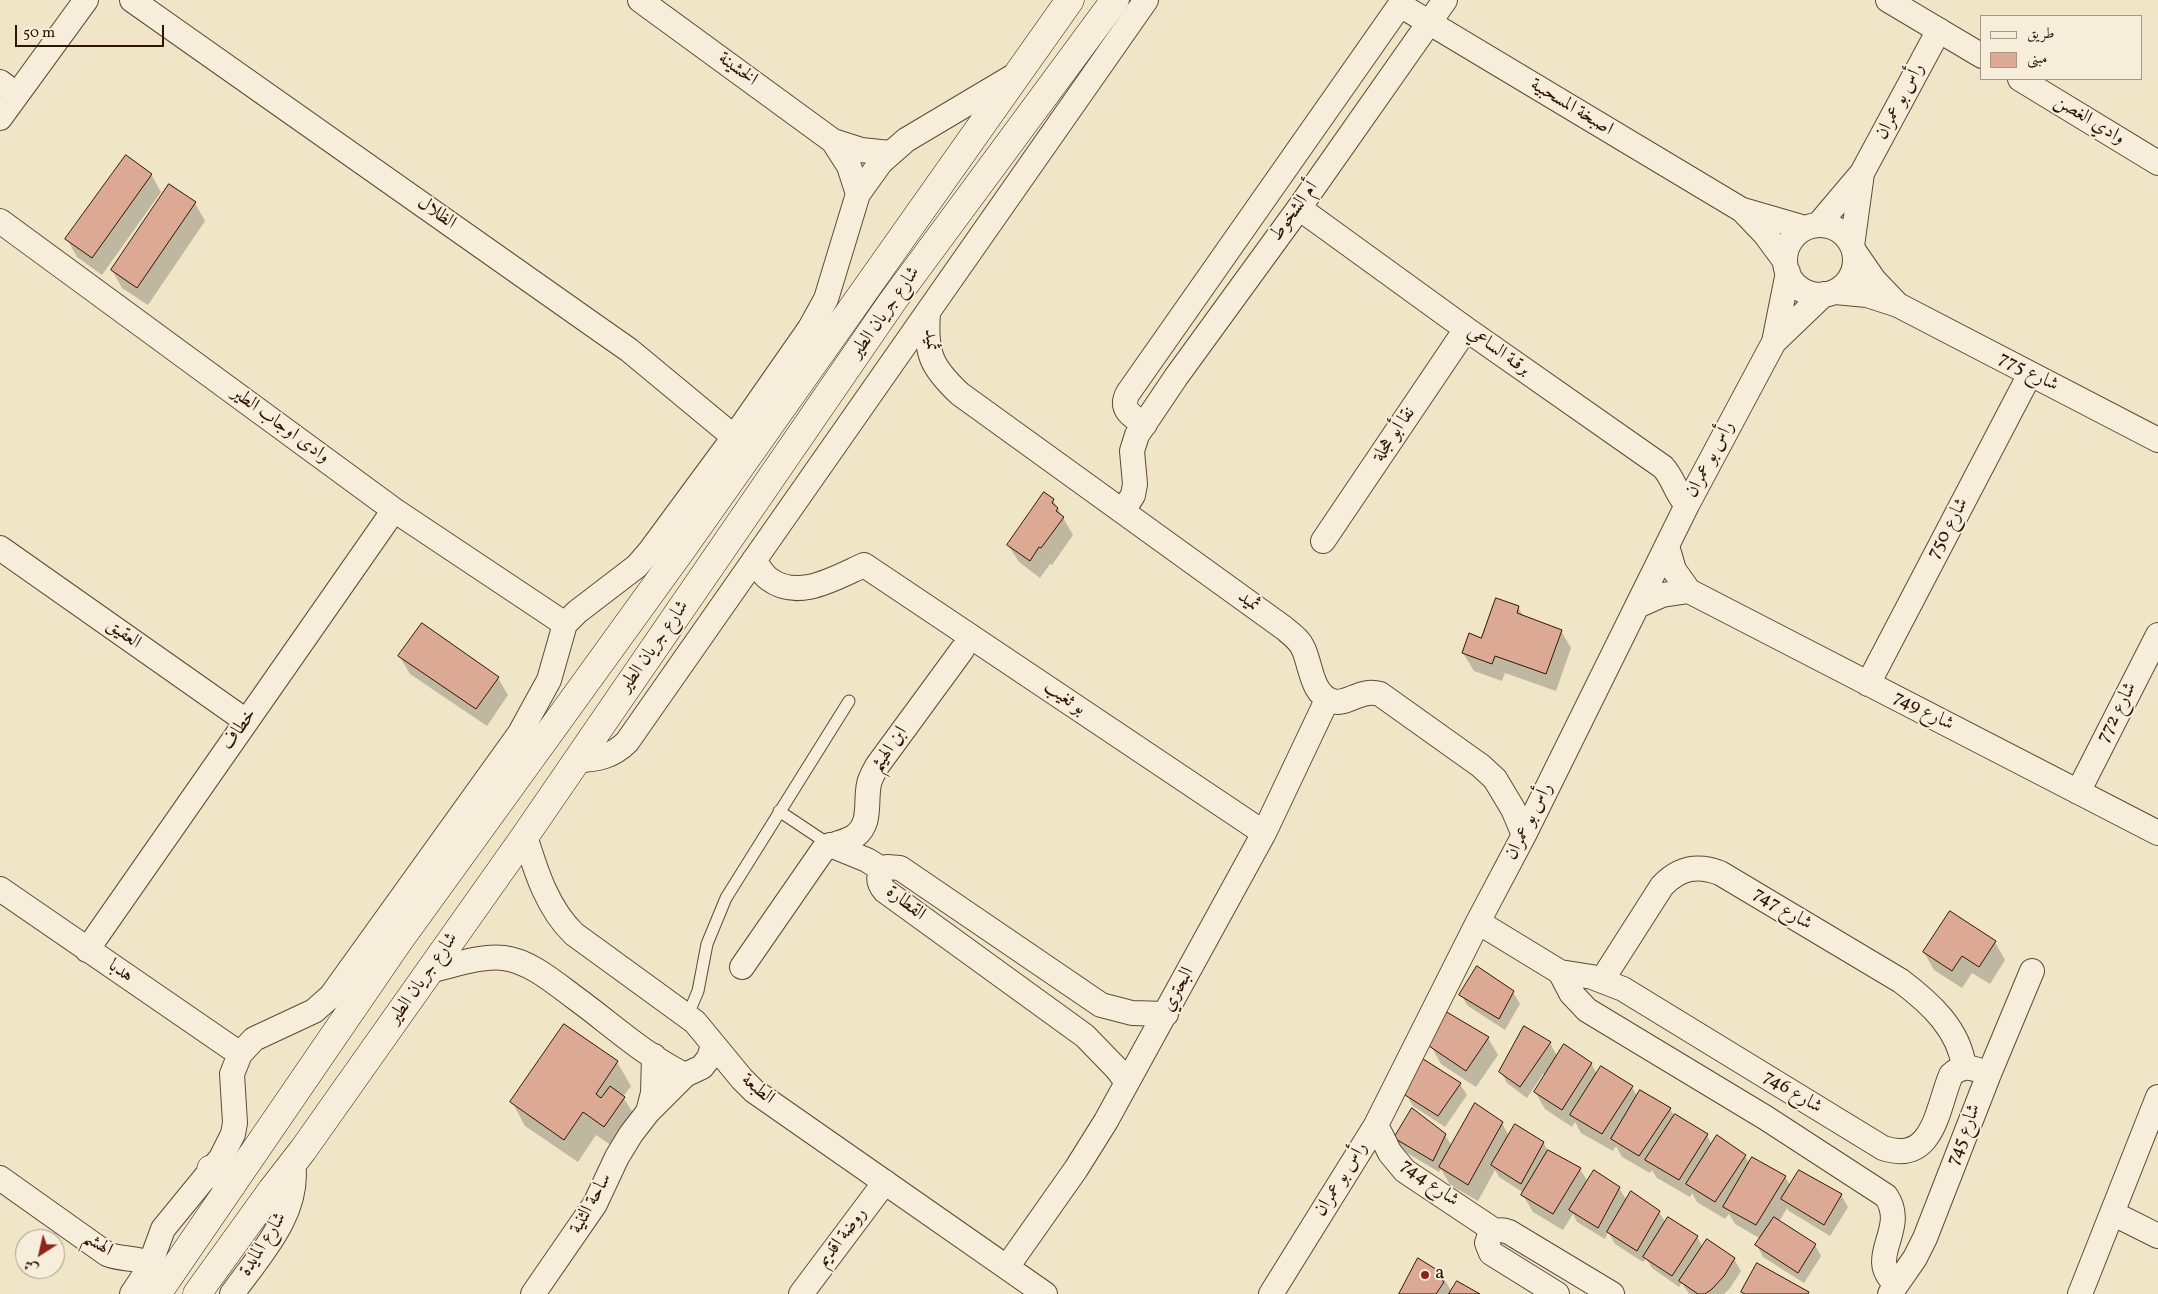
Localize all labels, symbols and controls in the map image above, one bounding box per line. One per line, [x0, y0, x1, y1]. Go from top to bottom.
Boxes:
scale bar [18, 15, 166, 47]
legend [1980, 15, 2143, 80]
text: 50 m [23, 23, 55, 44]
text: طريق [2027, 24, 2054, 45]
street label: الخشينة [713, 48, 761, 92]
text: مبنى [2027, 49, 2047, 70]
street label: رأس بو عمران [1871, 60, 1931, 144]
street label: اصبخة المسحبية [1525, 74, 1617, 142]
street label: وادي الغصن [2050, 91, 2128, 151]
street label: أم الشخوط [1266, 178, 1324, 246]
street label: الظلال [412, 192, 460, 236]
street label: شارع جريان الطير [846, 263, 926, 363]
street label: برقـة الساعي [1462, 322, 1534, 382]
street label: ثميد [917, 328, 943, 352]
street label: شارع 775 [1994, 348, 2062, 398]
street label: وادى اوجاب الطير [226, 383, 334, 469]
street label: نقا أبو هجلة [1369, 403, 1421, 467]
street label: رأس بو عمران [1681, 418, 1741, 502]
street label: شارع 750 [1923, 494, 1975, 564]
street label: ثميد [1232, 586, 1264, 618]
street label: شارع جريان الطير [615, 597, 695, 697]
street label: العقيق [101, 615, 145, 655]
street label: بو ثغيب [1039, 677, 1089, 721]
street label: شارع 772 [2093, 679, 2143, 747]
street label: شارع 749 [1889, 687, 1957, 737]
street label: خطاف [217, 705, 263, 755]
street label: ابن الهيثم [866, 723, 914, 777]
street label: رأس بو عمران [1501, 780, 1559, 864]
street label: القطارة [881, 881, 929, 927]
street label: شارع 747 [1748, 884, 1816, 936]
street label: شارع جريان الطير [384, 929, 464, 1029]
street label: هدبا [103, 955, 137, 989]
street label: البحتري [1158, 964, 1200, 1016]
street label: شارع 746 [1758, 1067, 1826, 1119]
street label: الطبعة [736, 1069, 778, 1111]
street label: شارع 745 [1943, 1101, 1987, 1169]
street label: رأس بو عمران [1310, 1139, 1374, 1221]
street label: شارع 744 [1395, 1155, 1463, 1213]
street label: ساحة الثنية [566, 1170, 618, 1238]
street label: روضة اقديم [813, 1203, 873, 1273]
street label: شارع المايدة [235, 1209, 293, 1281]
street label: الهشم [78, 1227, 116, 1263]
north arrow [15, 1229, 65, 1279]
text: ش [21, 1254, 43, 1278]
place label: a [1435, 1264, 1444, 1286]
marker: a [1419, 1269, 1431, 1281]

